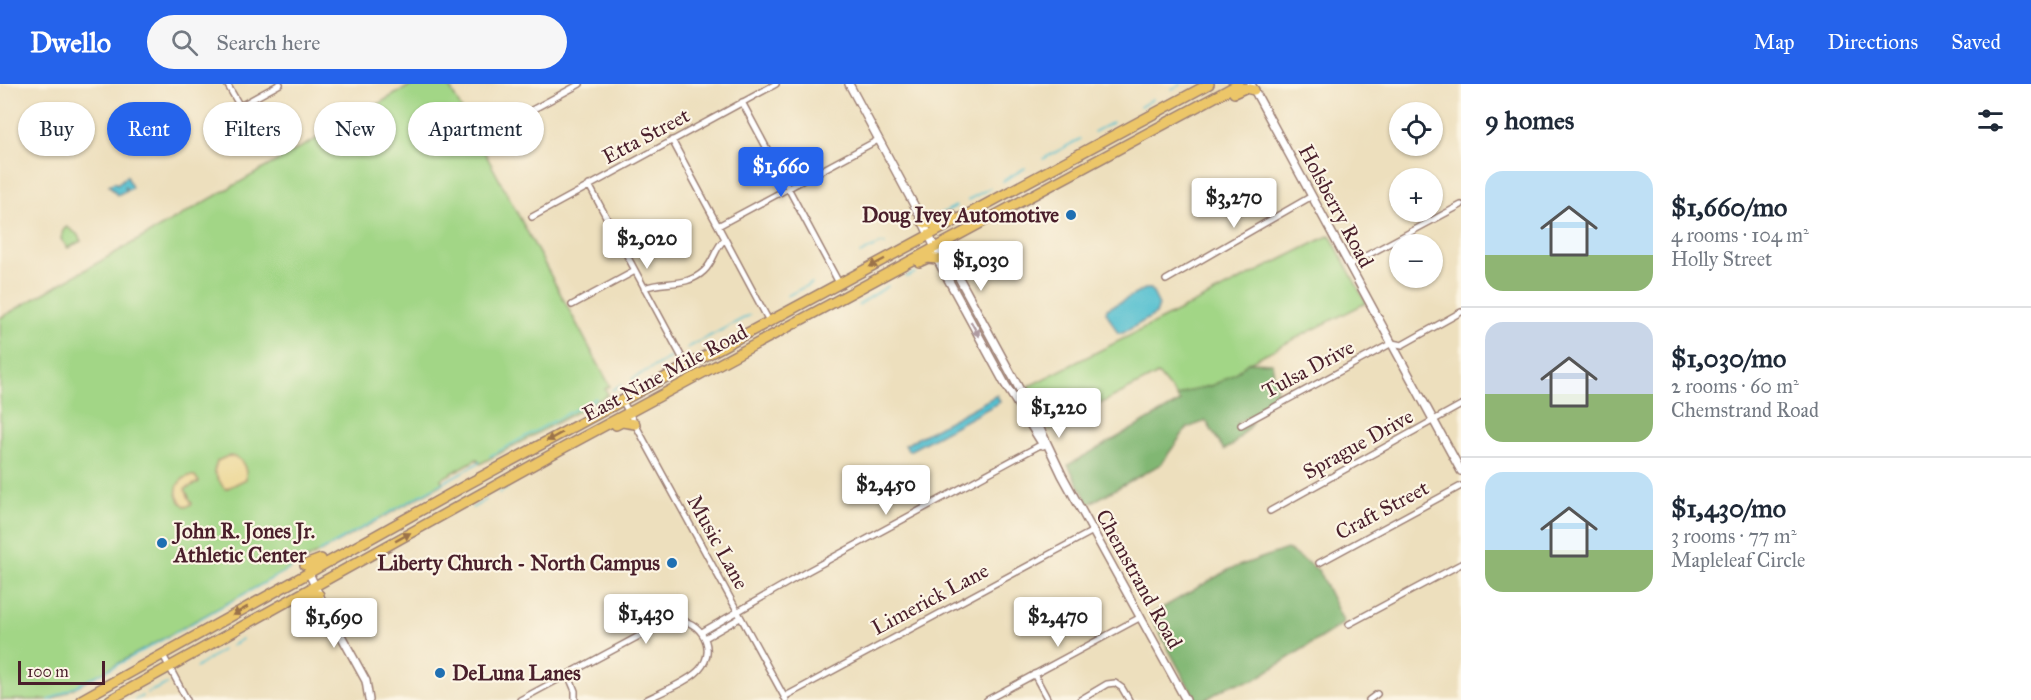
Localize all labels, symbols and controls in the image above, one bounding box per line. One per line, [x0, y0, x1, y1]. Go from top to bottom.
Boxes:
search box [147, 15, 567, 69]
text: Dwello [30, 25, 111, 60]
icon: search [168, 26, 201, 59]
text: Search here [216, 29, 320, 56]
text: Map [1754, 29, 1795, 55]
text: Directions [1828, 29, 1918, 55]
text: Saved [1951, 29, 2001, 55]
chip: Buy [18, 102, 95, 156]
chip: Rent [107, 102, 191, 156]
chip: Filters [203, 102, 302, 156]
chip: New [314, 102, 396, 156]
chip: Apartment [408, 102, 544, 156]
street label: Etta Street [598, 102, 695, 170]
map controls [1389, 102, 1443, 288]
button: locate [1389, 102, 1443, 156]
text: 9 homes [1485, 104, 1574, 136]
icon: filters [1974, 104, 2007, 137]
street label: Holsberry Road [1293, 140, 1380, 272]
pin: $1,660 [732, 147, 830, 198]
text: $1,660 [752, 154, 810, 178]
button: + [1389, 168, 1443, 222]
pin: $3,270 [1185, 178, 1283, 229]
text: $3,270 [1206, 185, 1262, 209]
text: $1,660/mo [1671, 191, 1787, 223]
icon: home [1533, 195, 1605, 267]
place label: Doug Ivey Automotive [862, 202, 1059, 228]
marker: Doug Ivey Automotive [1064, 208, 1078, 222]
pin: $2,020 [598, 219, 696, 270]
text: 4 rooms · 104 m² [1671, 223, 1809, 247]
text: $2,020 [617, 226, 677, 250]
button: − [1389, 234, 1443, 288]
pin: $1,030 [932, 241, 1030, 292]
text: Holly Street [1671, 247, 1772, 271]
text: $1,030 [953, 248, 1009, 272]
one-way arrow [868, 258, 885, 268]
street label: East Nine Mile Road [578, 318, 752, 427]
one-way arrow [970, 321, 980, 338]
street label: Tulsa Drive [1258, 334, 1359, 404]
text: $1,030/mo [1671, 342, 1786, 374]
icon: home [1533, 346, 1605, 418]
text: 2 rooms · 60 m² [1671, 374, 1799, 398]
pin: $1,220 [1010, 388, 1108, 439]
text: $1,220 [1031, 395, 1087, 419]
text: Chemstrand Road [1671, 398, 1819, 422]
street label: Sprague Drive [1298, 403, 1418, 485]
one-way arrow [545, 432, 562, 442]
pin: $2,450 [837, 465, 935, 516]
text: $2,450 [856, 472, 916, 496]
street label: Craft Street [1331, 474, 1434, 545]
street label: Music Lane [681, 490, 755, 594]
text: $1,430/mo [1671, 492, 1786, 524]
icon: home [1533, 496, 1605, 568]
street label: Chemstrand Road [1090, 505, 1188, 654]
place label: John R. Jones Jr. Athletic Center [171, 518, 315, 568]
text: 3 rooms · 77 m² [1671, 524, 1796, 548]
one-way arrow [395, 532, 412, 542]
marker: John R. Jones Jr. Athletic Center [155, 536, 169, 550]
text: Mapleleaf Circle [1671, 548, 1805, 572]
place label: Liberty Church - North Campus [377, 550, 660, 576]
marker: Liberty Church - North Campus [665, 556, 679, 570]
street label: Limerick Lane [867, 557, 993, 641]
pin: $1,430 [597, 594, 695, 645]
pin: $2,470 [1009, 597, 1107, 648]
pin: $1,690 [285, 598, 383, 649]
text: $1,430 [618, 601, 674, 625]
text: $2,470 [1028, 604, 1088, 628]
text: $1,690 [305, 605, 363, 629]
one-way arrow [231, 606, 248, 616]
scale bar [18, 658, 105, 686]
place label: DeLuna Lanes [452, 660, 581, 686]
text: 100 m [27, 662, 69, 681]
marker: DeLuna Lanes [433, 666, 447, 680]

